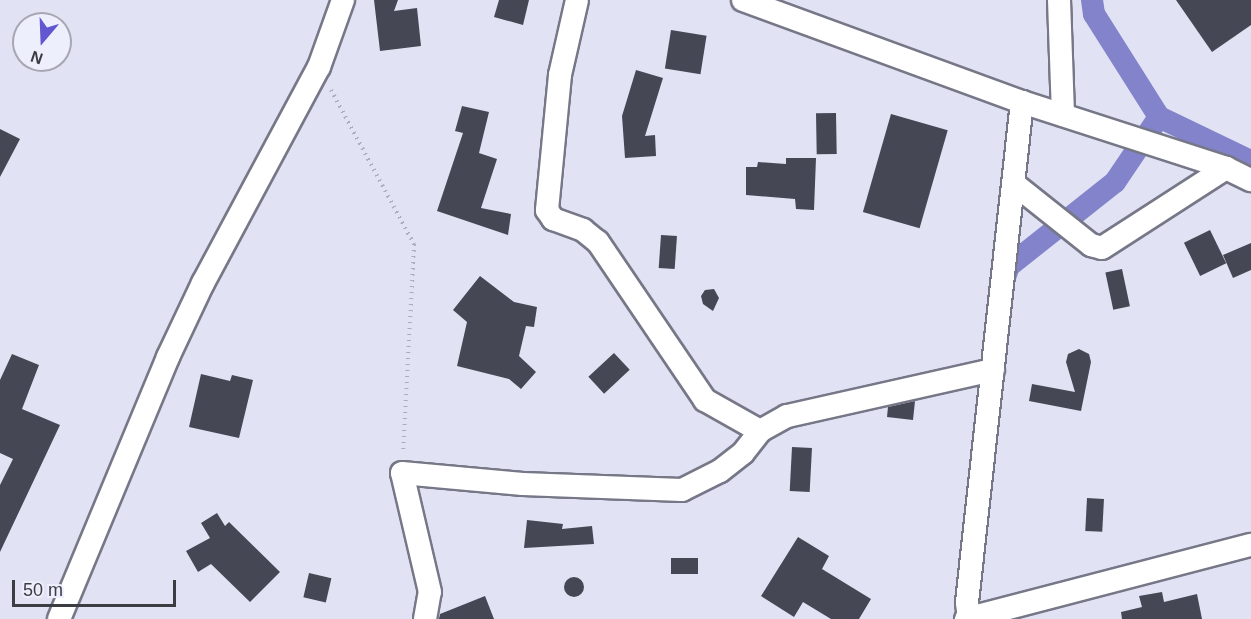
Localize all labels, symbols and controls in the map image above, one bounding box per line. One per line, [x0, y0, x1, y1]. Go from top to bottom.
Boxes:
north arrow [12, 12, 72, 72]
text: N [28, 48, 45, 68]
scale bar [15, 568, 178, 606]
text: 50 m [23, 580, 63, 600]

